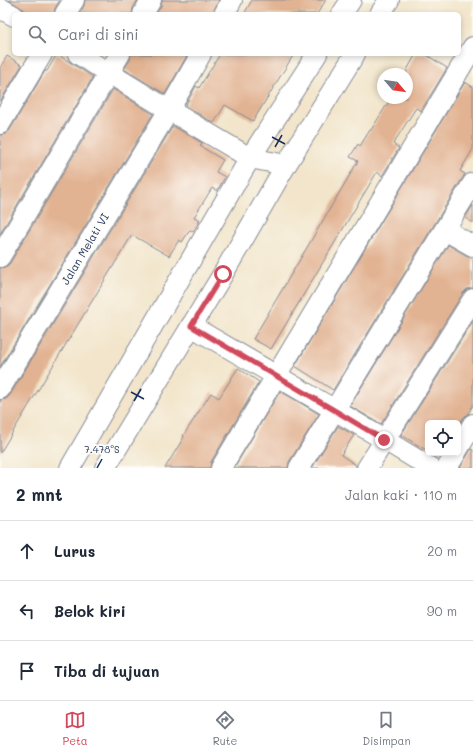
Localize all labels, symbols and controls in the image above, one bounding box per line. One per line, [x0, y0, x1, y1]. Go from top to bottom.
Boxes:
search box [12, 12, 461, 56]
icon: search [26, 23, 48, 45]
text: Cari di sini [58, 24, 139, 44]
north arrow [377, 68, 413, 104]
street label: Jalan Melati VI [57, 210, 112, 287]
route start [214, 265, 232, 283]
map controls [425, 420, 461, 456]
button: locate [425, 420, 461, 456]
route end [375, 431, 393, 449]
text: 7.478°S [84, 442, 120, 456]
text: 2 mnt [16, 483, 62, 505]
text: Jalan kaki · 110 m [345, 486, 457, 503]
icon: ahead [16, 540, 38, 562]
text: Lurus [54, 541, 95, 561]
text: 20 m [427, 542, 457, 559]
icon: left [16, 600, 38, 622]
text: Belok kiri [54, 601, 126, 621]
text: 90 m [427, 602, 457, 619]
icon: arrive [16, 660, 38, 682]
text: Tiba di tujuan [54, 661, 159, 681]
tab: Peta [62, 709, 88, 748]
tab: Rute [213, 709, 237, 748]
tab: Disimpan [362, 709, 411, 748]

